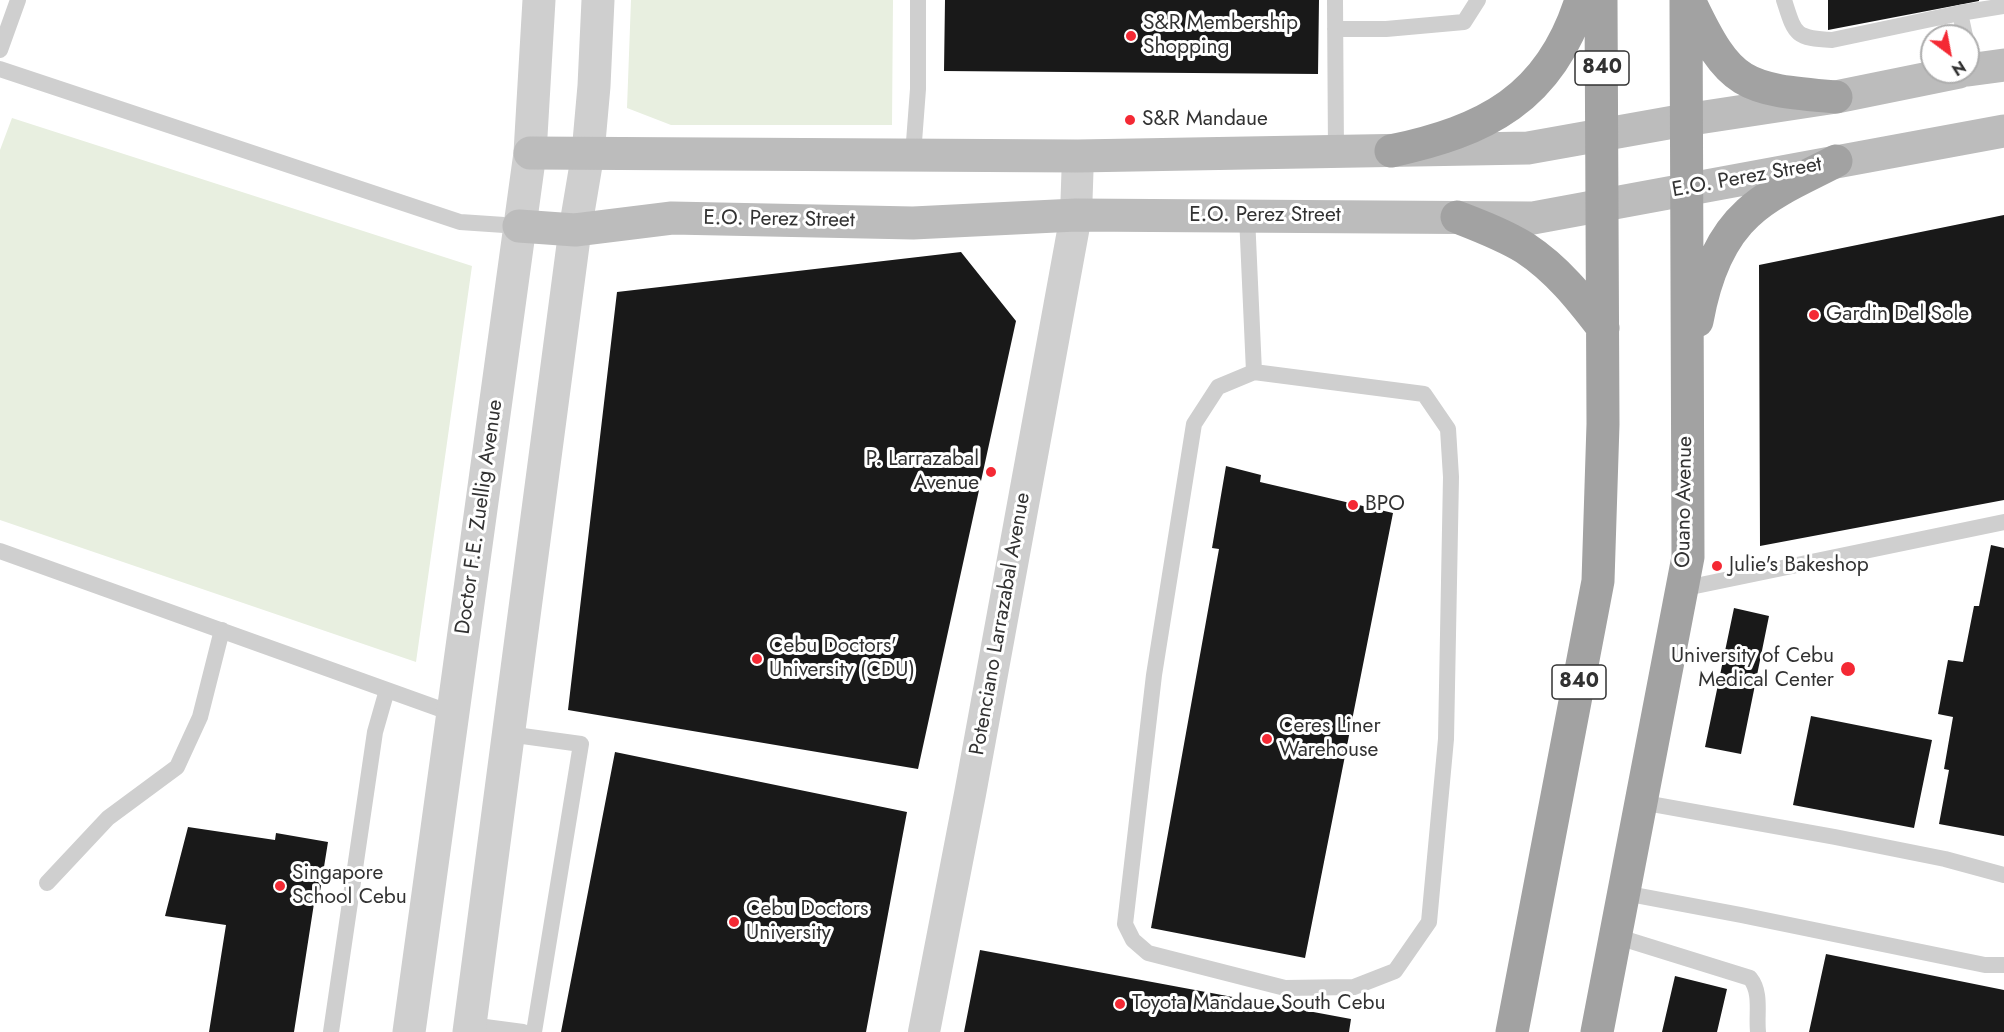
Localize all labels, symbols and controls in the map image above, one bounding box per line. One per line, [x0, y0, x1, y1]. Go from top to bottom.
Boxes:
place label: S&R Membership Shopping [1143, 11, 1298, 61]
north arrow [1920, 24, 1980, 84]
marker: S&R Membership Shopping [1124, 29, 1138, 43]
road number: 840 [1575, 51, 1629, 85]
text: N [1947, 55, 1970, 81]
place label: S&R Mandaue [1142, 107, 1268, 133]
marker: S&R Mandaue [1123, 113, 1137, 127]
street label: E.O. Perez Street [1670, 152, 1824, 204]
street label: E.O. Perez Street [1189, 203, 1341, 229]
street label: E.O. Perez Street [703, 206, 855, 234]
place label: Gardin Del Sole [1826, 302, 1969, 328]
marker: Gardin Del Sole [1807, 308, 1821, 322]
street label: Doctor F.E. Zuellig Avenue [451, 398, 509, 636]
street label: Ouano Avenue [1671, 436, 1699, 568]
place label: P. Larrazabal Avenue [866, 447, 979, 497]
marker: P. Larrazabal Avenue [984, 465, 998, 479]
street label: Potenciano Larrazabal Avenue [965, 491, 1037, 757]
place label: BPO [1365, 492, 1405, 518]
marker: BPO [1346, 498, 1360, 512]
place label: Julie's Bakeshop [1729, 553, 1869, 579]
marker: Julie's Bakeshop [1710, 559, 1724, 573]
place label: Cebu Doctors' University (CDU) [769, 634, 915, 684]
place label: University of Cebu Medical Center [1671, 644, 1834, 694]
marker: Cebu Doctors' University (CDU) [750, 652, 764, 666]
marker: University of Cebu Medical Center [1839, 660, 1857, 678]
road number: 840 [1552, 665, 1606, 699]
place label: Ceres Liner Warehouse [1279, 714, 1381, 764]
marker: Ceres Liner Warehouse [1260, 732, 1274, 746]
place label: Singapore School Cebu [292, 861, 407, 911]
marker: Singapore School Cebu [273, 879, 287, 893]
place label: Cebu Doctors University [746, 897, 868, 947]
marker: Cebu Doctors University [727, 915, 741, 929]
place label: Toyota Mandaue South Cebu [1132, 991, 1386, 1017]
marker: Toyota Mandaue South Cebu [1113, 997, 1127, 1011]

